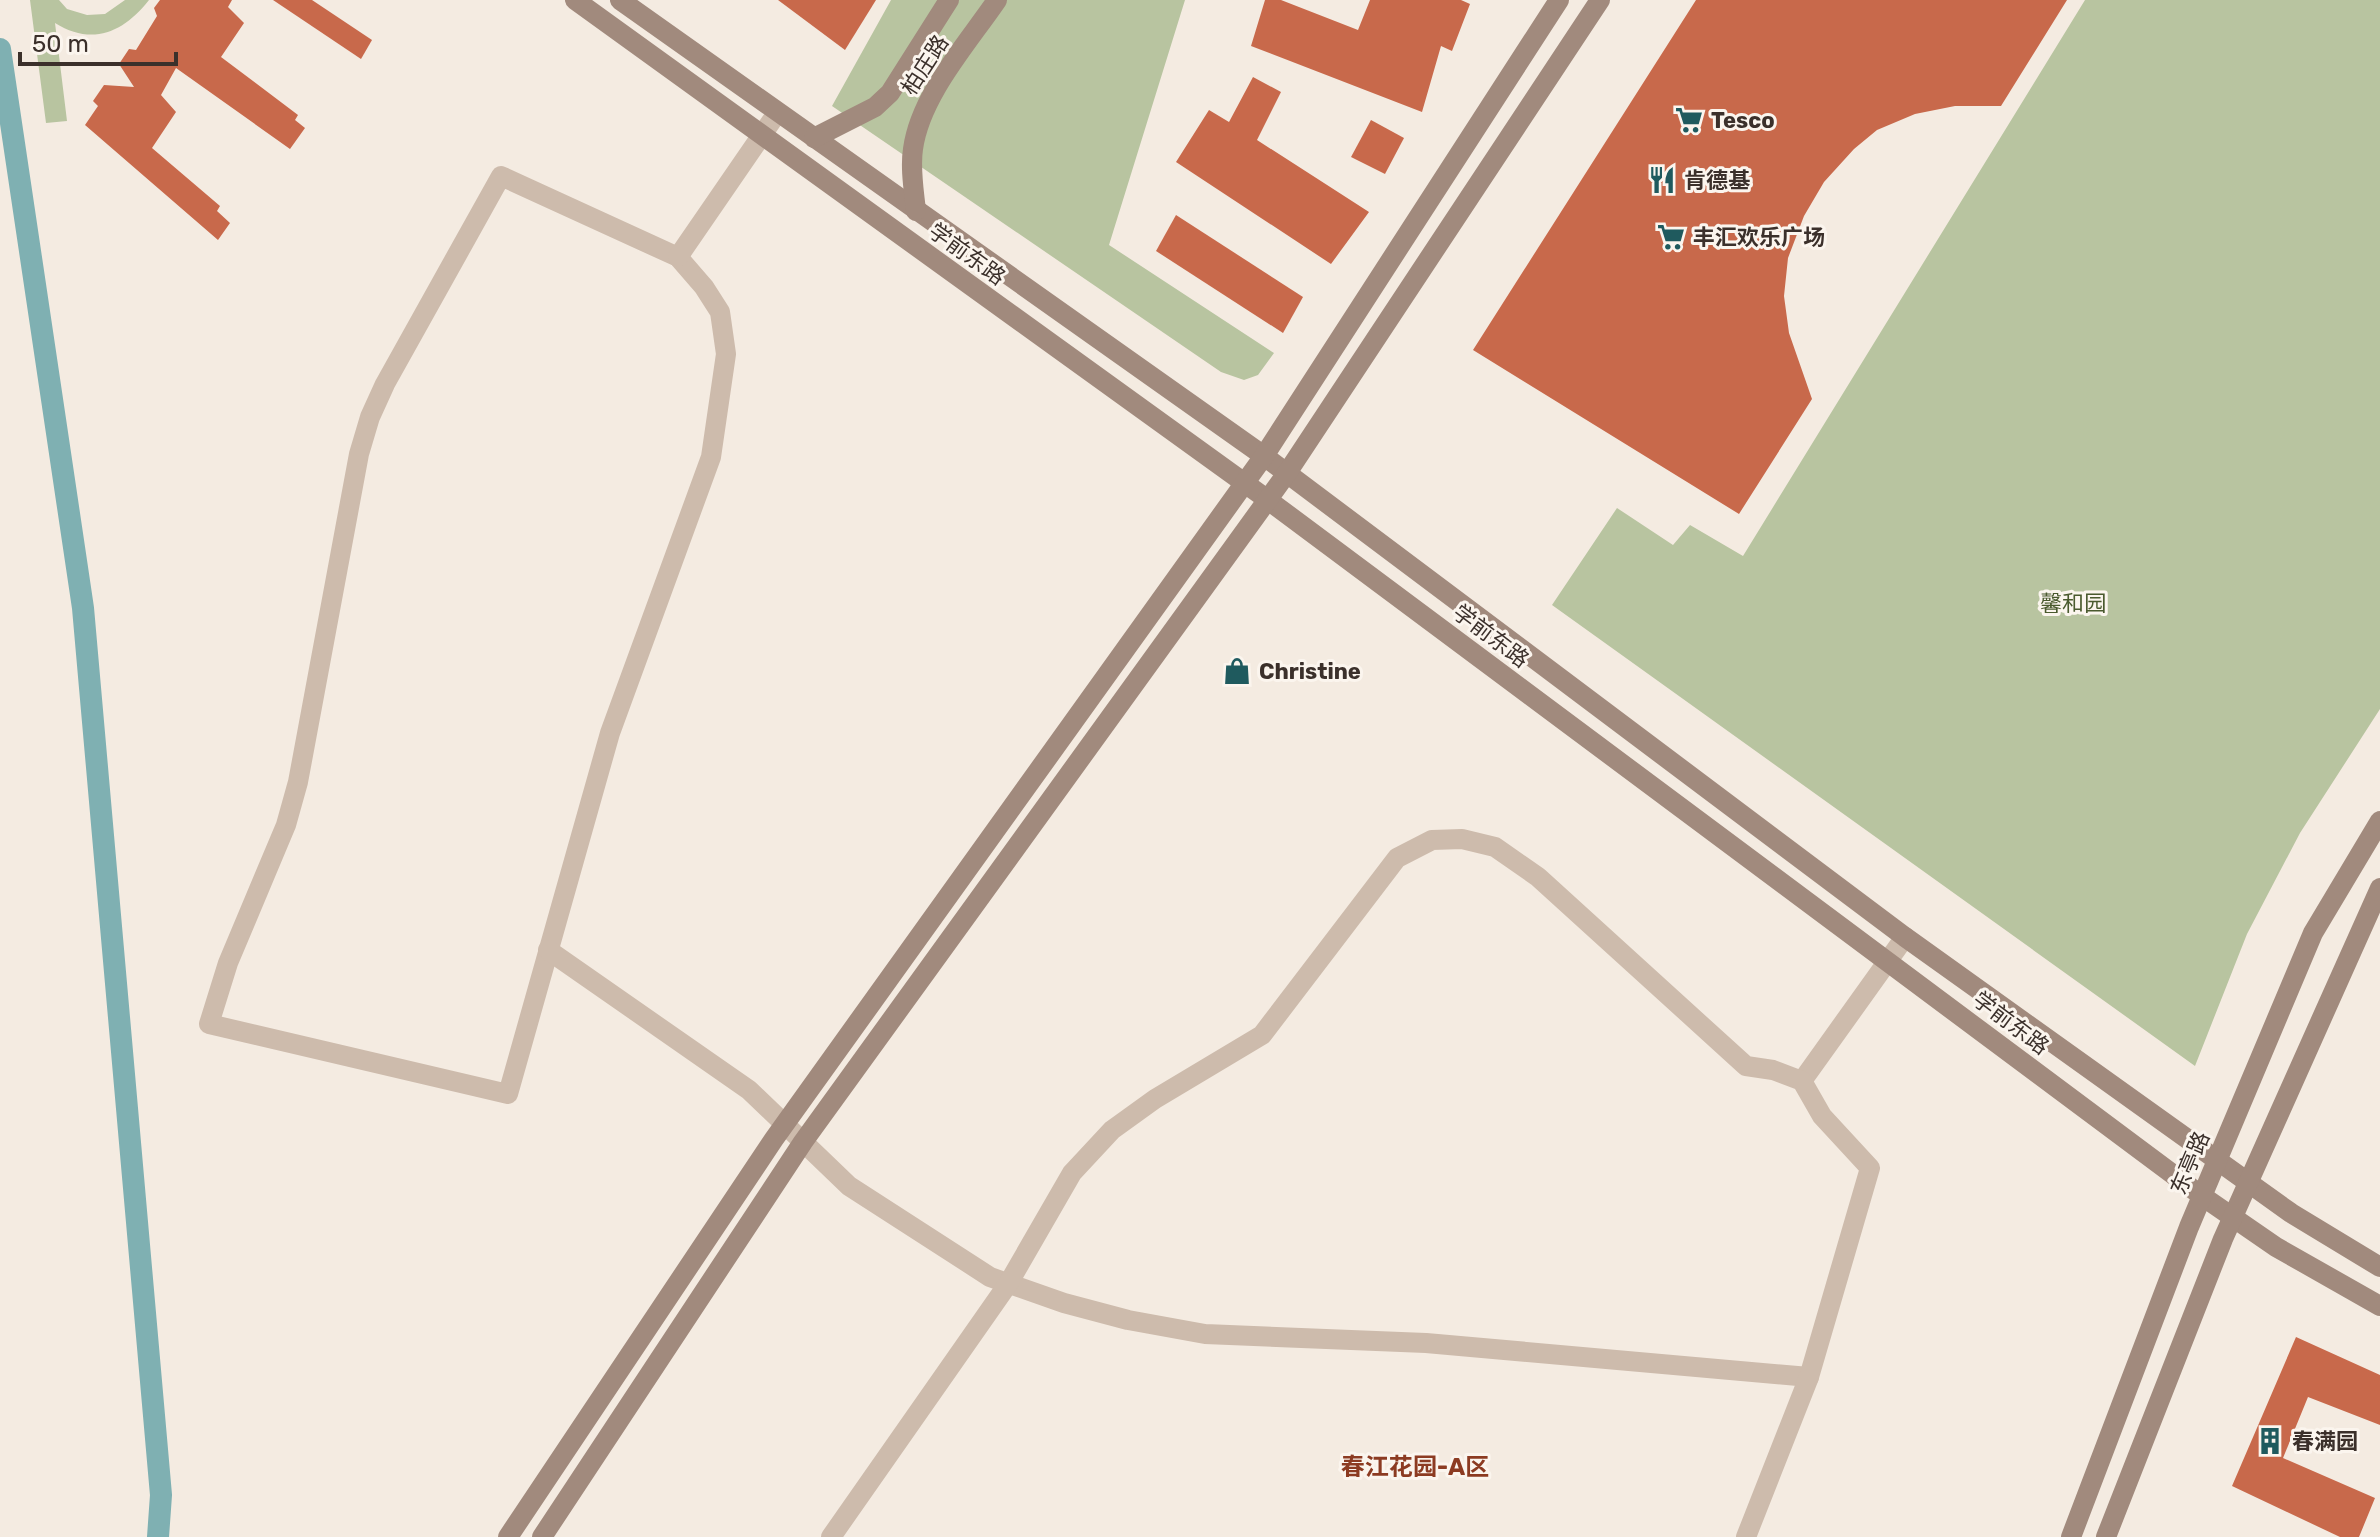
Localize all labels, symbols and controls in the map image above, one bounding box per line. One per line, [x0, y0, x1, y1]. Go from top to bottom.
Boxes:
scale bar [20, 16, 176, 66]
text: 50 m [32, 30, 89, 58]
street label: 柏庄路 [896, 30, 954, 100]
supermarket icon: Tesco [1674, 105, 1704, 135]
place label: Tesco [1711, 107, 1775, 134]
restaurant icon: 肯德基 [1647, 165, 1677, 195]
place label: 肯德基 [1684, 167, 1750, 194]
street label: 学前东路 [923, 217, 1011, 291]
supermarket icon: 丰汇欢乐广场 [1656, 222, 1686, 252]
place label: 丰汇欢乐广场 [1693, 224, 1825, 251]
park label: 馨和园 [2040, 590, 2106, 617]
street label: 学前东路 [1448, 599, 1534, 673]
shop icon: Christine [1222, 656, 1252, 686]
place label: Christine [1259, 658, 1361, 685]
street label: 学前东路 [1968, 986, 2054, 1060]
street label: 东亭路 [2165, 1127, 2215, 1199]
building icon: 春满园 [2255, 1426, 2285, 1456]
place label: 春满园 [2292, 1428, 2358, 1455]
district label: 春江花园-A区 [1341, 1453, 1489, 1481]

